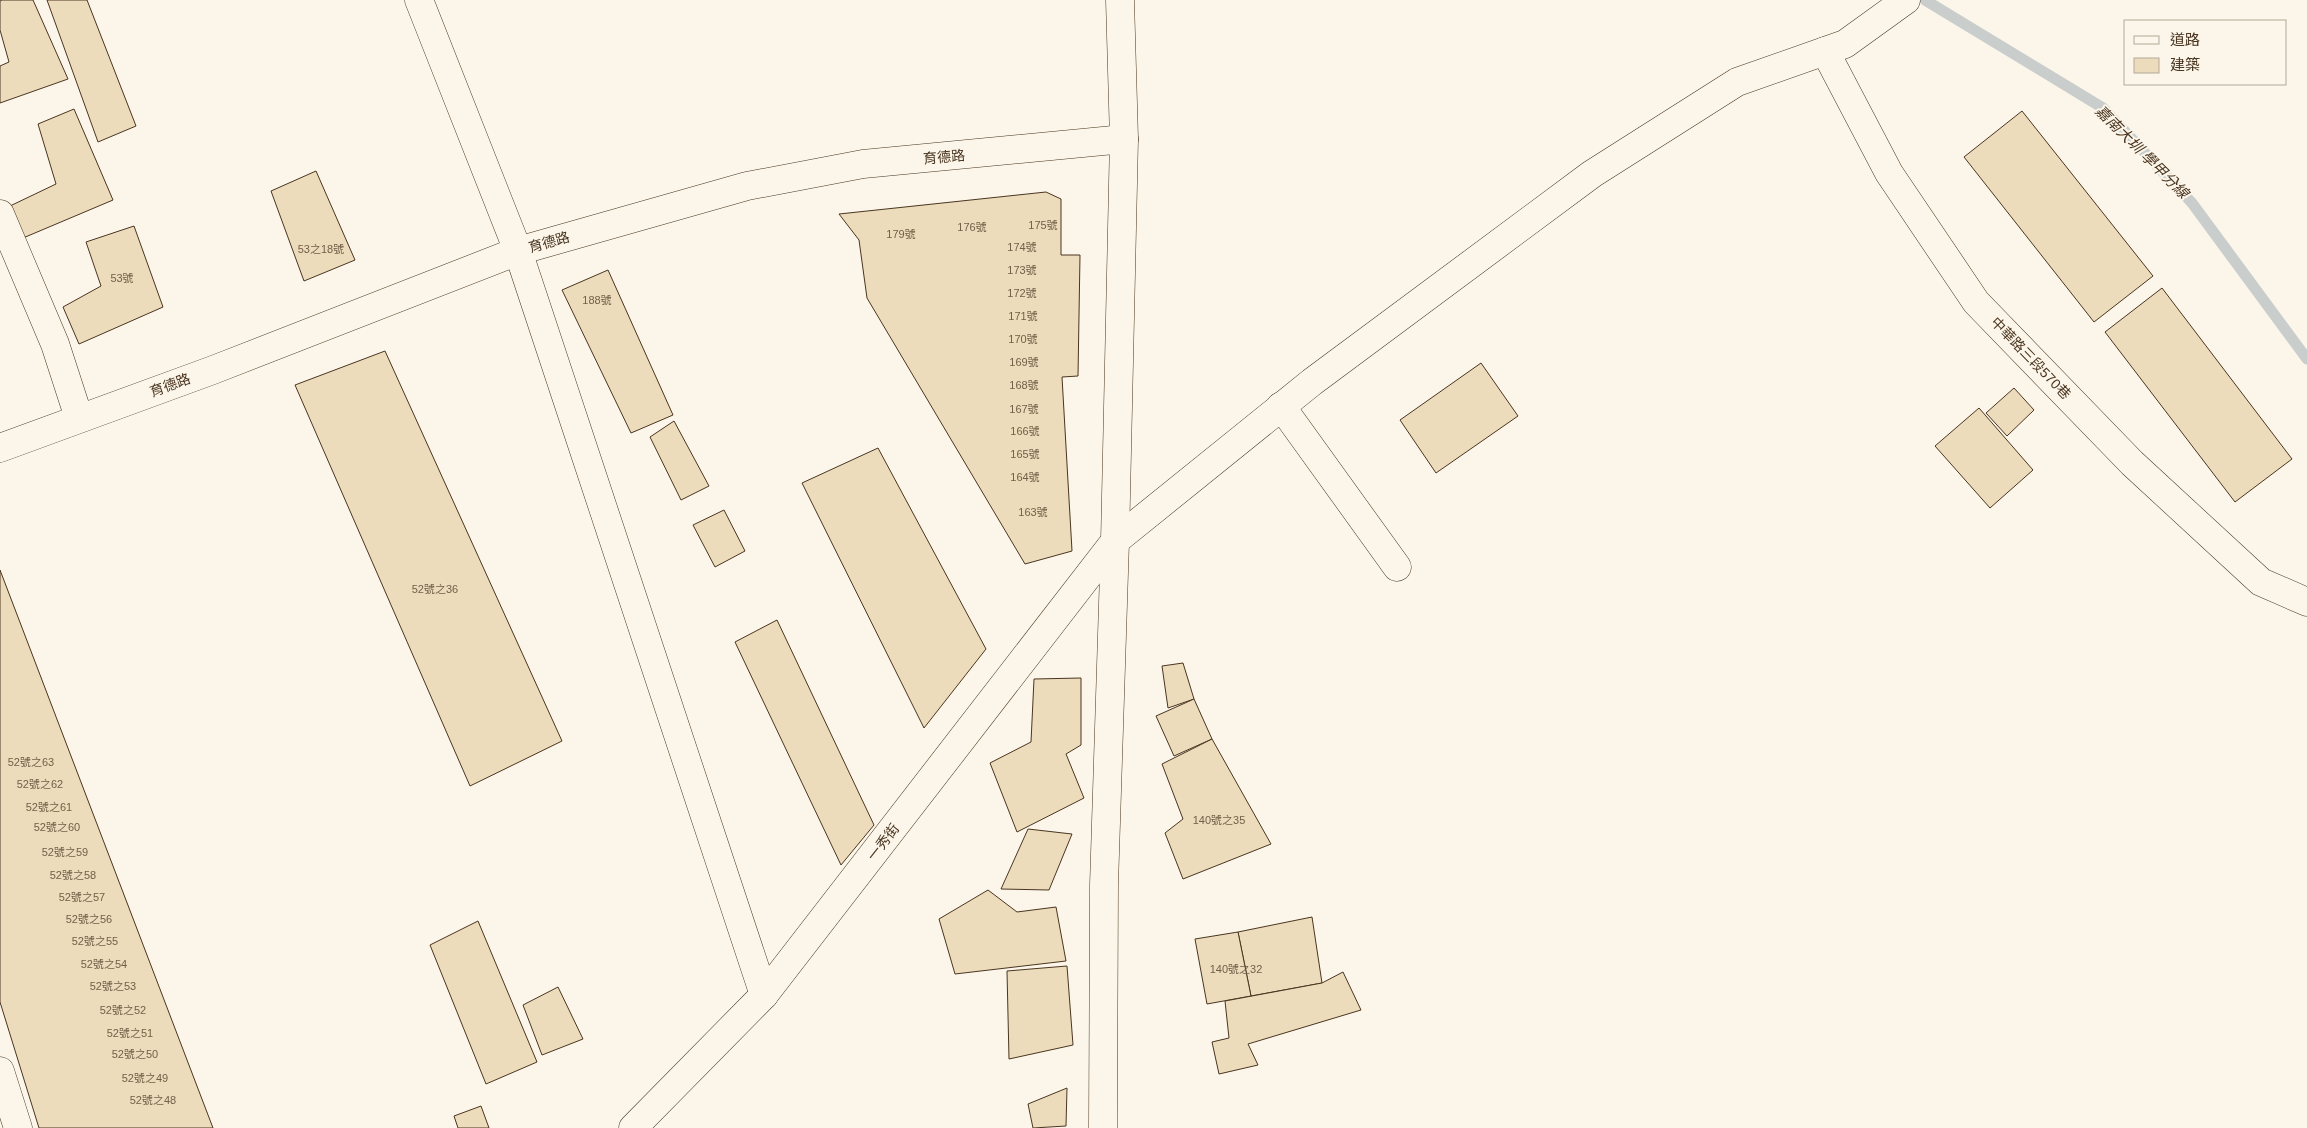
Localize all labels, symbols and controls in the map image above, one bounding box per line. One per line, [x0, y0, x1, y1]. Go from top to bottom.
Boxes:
legend [2124, 20, 2287, 85]
text: 道路 [2170, 31, 2200, 48]
text: 建築 [2170, 56, 2200, 73]
water label: 嘉南大圳 學甲分線 [2092, 102, 2194, 203]
street label: 育德路 [922, 147, 966, 167]
house number: 175號 [1028, 219, 1058, 231]
house number: 176號 [957, 221, 987, 233]
house number: 179號 [886, 228, 916, 240]
street label: 育德路 [527, 229, 571, 255]
house number: 174號 [1007, 241, 1037, 253]
house number: 53之18號 [298, 243, 344, 255]
house number: 173號 [1007, 264, 1037, 276]
house number: 53號 [110, 272, 134, 284]
house number: 172號 [1007, 287, 1037, 299]
house number: 188號 [582, 294, 612, 306]
house number: 171號 [1008, 310, 1038, 322]
street label: 中華路三段570巷 [1988, 314, 2074, 402]
house number: 170號 [1008, 333, 1038, 345]
house number: 169號 [1009, 356, 1039, 368]
street label: 育德路 [148, 370, 192, 400]
house number: 168號 [1009, 379, 1039, 391]
house number: 167號 [1009, 403, 1039, 415]
house number: 166號 [1010, 425, 1040, 437]
house number: 165號 [1010, 448, 1040, 460]
house number: 164號 [1010, 471, 1040, 483]
house number: 163號 [1018, 506, 1048, 518]
house number: 52號之36 [412, 583, 458, 595]
house number: 52號之63 [8, 756, 54, 768]
house number: 52號之62 [17, 778, 63, 790]
house number: 52號之61 [26, 801, 72, 813]
house number: 140號之35 [1193, 814, 1245, 826]
house number: 52號之60 [34, 821, 80, 833]
street label: 一秀街 [864, 821, 902, 863]
house number: 52號之59 [42, 846, 88, 858]
house number: 52號之58 [50, 869, 96, 881]
house number: 52號之57 [59, 891, 105, 903]
house number: 52號之56 [66, 913, 112, 925]
house number: 52號之55 [72, 935, 118, 947]
house number: 52號之54 [81, 958, 127, 970]
house number: 140號之32 [1210, 963, 1262, 975]
house number: 52號之53 [90, 980, 136, 992]
house number: 52號之52 [100, 1004, 146, 1016]
house number: 52號之51 [107, 1027, 153, 1039]
house number: 52號之50 [112, 1048, 158, 1060]
house number: 52號之49 [122, 1072, 168, 1084]
house number: 52號之48 [130, 1094, 176, 1106]

